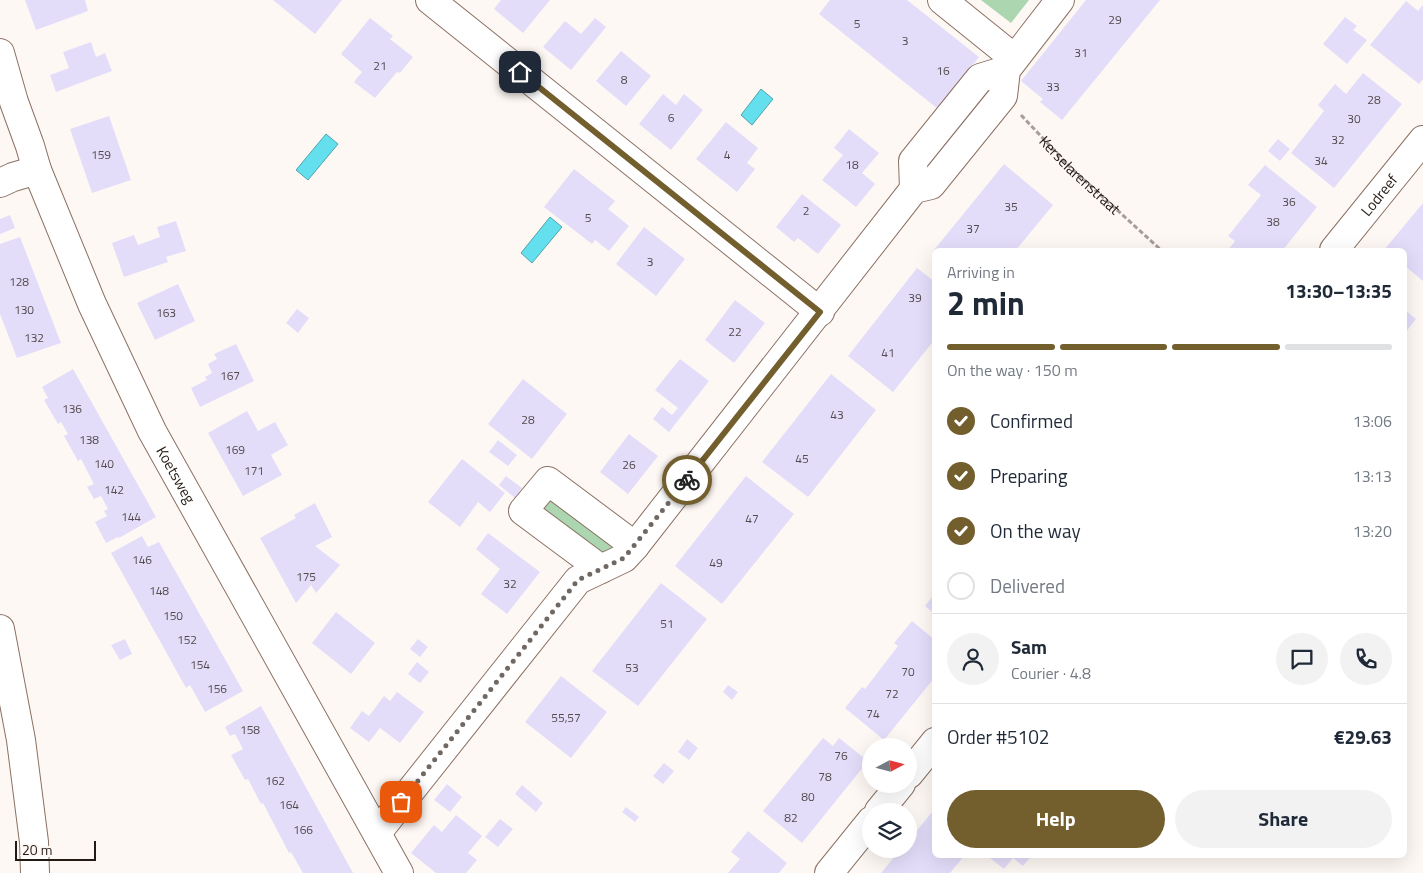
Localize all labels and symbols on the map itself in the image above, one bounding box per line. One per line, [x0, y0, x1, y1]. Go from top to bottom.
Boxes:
house number: 29 [1108, 10, 1122, 29]
house number: 5 [854, 14, 861, 33]
house number: 3 [902, 31, 908, 50]
house number: 31 [1074, 43, 1088, 62]
pin [499, 51, 541, 93]
house number: 21 [373, 56, 387, 75]
house number: 16 [936, 61, 950, 80]
house number: 8 [621, 70, 628, 89]
house number: 33 [1046, 77, 1060, 96]
house number: 28 [1367, 90, 1381, 109]
house number: 6 [668, 108, 675, 127]
house number: 30 [1347, 109, 1361, 128]
street label: Kerselarenstraat [1034, 130, 1126, 220]
house number: 32 [1331, 130, 1345, 149]
house number: 159 [91, 145, 111, 164]
house number: 4 [724, 145, 731, 164]
house number: 34 [1314, 151, 1328, 170]
house number: 18 [845, 155, 859, 174]
street label: Lodreef [1355, 169, 1403, 221]
house number: 36 [1282, 192, 1296, 211]
house number: 35 [1004, 197, 1018, 216]
house number: 2 [803, 201, 809, 220]
house number: 5 [585, 208, 592, 227]
house number: 38 [1266, 212, 1280, 231]
house number: 37 [966, 219, 980, 238]
house number: 3 [647, 252, 653, 271]
house number: 128 [9, 272, 29, 291]
house number: 39 [908, 288, 922, 307]
house number: 130 [14, 300, 34, 319]
house number: 163 [156, 303, 176, 322]
house number: 22 [728, 322, 742, 341]
house number: 132 [24, 328, 44, 347]
house number: 41 [881, 343, 895, 362]
house number: 167 [220, 366, 240, 385]
house number: 136 [62, 399, 82, 418]
house number: 43 [830, 405, 844, 424]
house number: 28 [521, 410, 535, 429]
house number: 138 [79, 430, 99, 449]
house number: 169 [225, 440, 245, 459]
street label: Koetsweg [151, 442, 202, 508]
house number: 45 [795, 449, 809, 468]
house number: 140 [94, 454, 114, 473]
house number: 26 [622, 455, 636, 474]
courier [662, 455, 712, 505]
house number: 171 [244, 461, 264, 480]
house number: 142 [104, 480, 124, 499]
house number: 144 [121, 507, 141, 526]
house number: 47 [745, 509, 759, 528]
house number: 146 [132, 550, 152, 569]
house number: 49 [709, 553, 723, 572]
house number: 175 [296, 567, 316, 586]
house number: 32 [503, 574, 517, 593]
house number: 148 [149, 581, 169, 600]
house number: 150 [163, 606, 183, 625]
house number: 51 [660, 614, 674, 633]
house number: 152 [177, 630, 197, 649]
house number: 154 [190, 655, 210, 674]
house number: 53 [625, 658, 639, 677]
house number: 70 [901, 662, 915, 681]
house number: 156 [207, 679, 227, 698]
house number: 72 [885, 684, 899, 703]
house number: 74 [866, 704, 880, 723]
house number: 55,57 [551, 708, 581, 727]
house number: 158 [240, 720, 260, 739]
north arrow [862, 738, 918, 792]
house number: 76 [834, 746, 848, 765]
house number: 78 [818, 767, 832, 786]
house number: 162 [265, 771, 285, 790]
pin [380, 781, 422, 823]
house number: 80 [801, 787, 815, 806]
house number: 164 [279, 795, 299, 814]
house number: 82 [784, 808, 798, 827]
house number: 166 [293, 820, 313, 839]
scale bar [15, 838, 96, 861]

